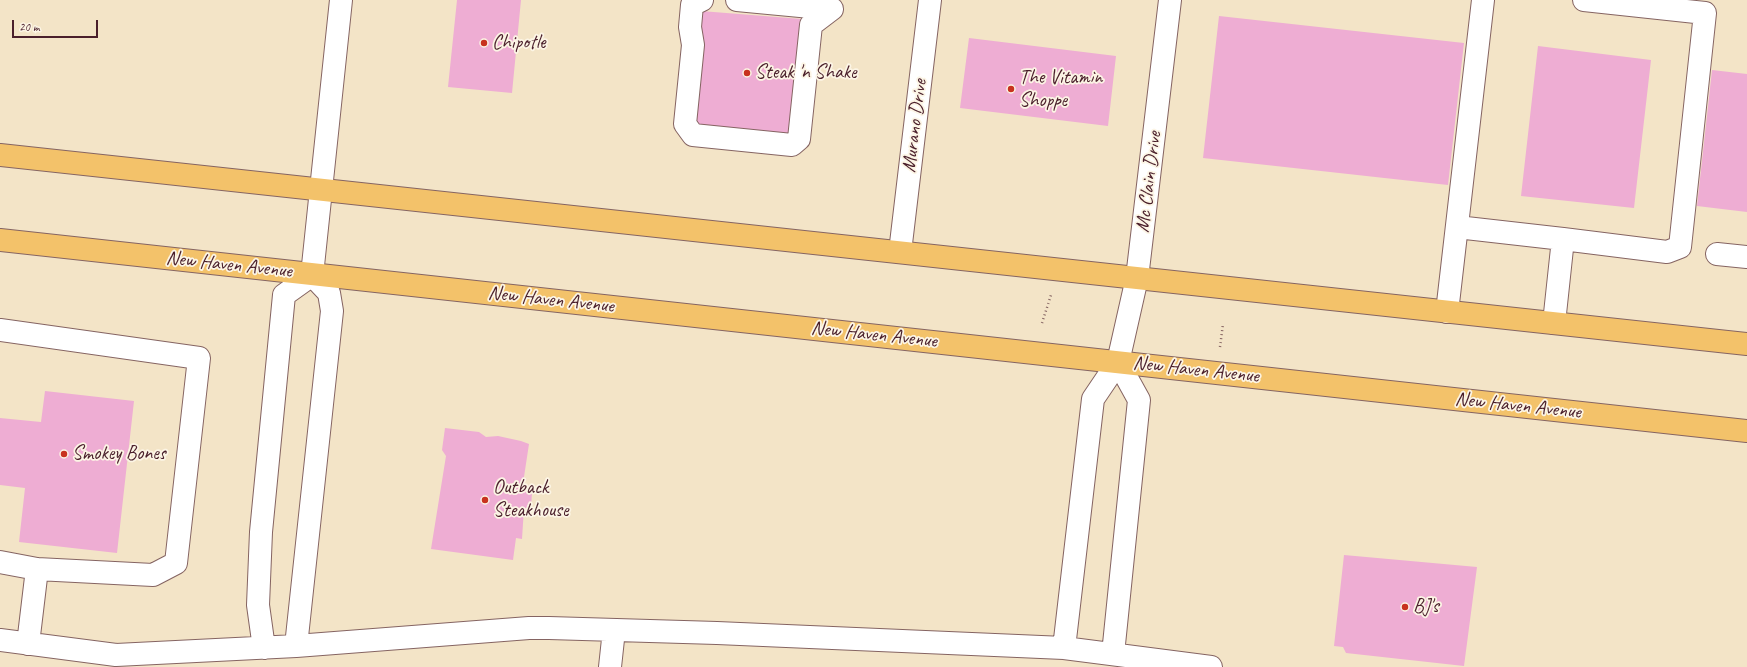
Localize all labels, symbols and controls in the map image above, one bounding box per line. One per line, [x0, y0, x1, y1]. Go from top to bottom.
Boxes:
scale bar [14, 12, 100, 38]
text: 20 m [19, 19, 39, 35]
place label: Chipotle [492, 31, 546, 55]
marker: Chipotle [479, 38, 489, 48]
place label: Steak 'n Shake [755, 61, 857, 85]
place label: The Vitamin Shoppe [1019, 66, 1102, 113]
marker: Steak 'n Shake [742, 68, 752, 78]
street label: Murano Drive [897, 78, 933, 174]
marker: The Vitamin Shoppe [1006, 84, 1016, 94]
street label: Mc Clain Drive [1131, 130, 1167, 234]
street label: New Haven Avenue [165, 246, 293, 284]
street label: New Haven Avenue [487, 281, 615, 319]
street label: New Haven Avenue [810, 316, 938, 354]
street label: New Haven Avenue [1132, 351, 1260, 389]
street label: New Haven Avenue [1454, 387, 1582, 425]
place label: Smokey Bones [72, 442, 166, 466]
marker: Smokey Bones [59, 449, 69, 459]
place label: Outback Steakhouse [493, 476, 568, 523]
marker: Outback Steakhouse [480, 495, 490, 505]
place label: BJ's [1413, 595, 1439, 619]
marker: BJ's [1400, 602, 1410, 612]

